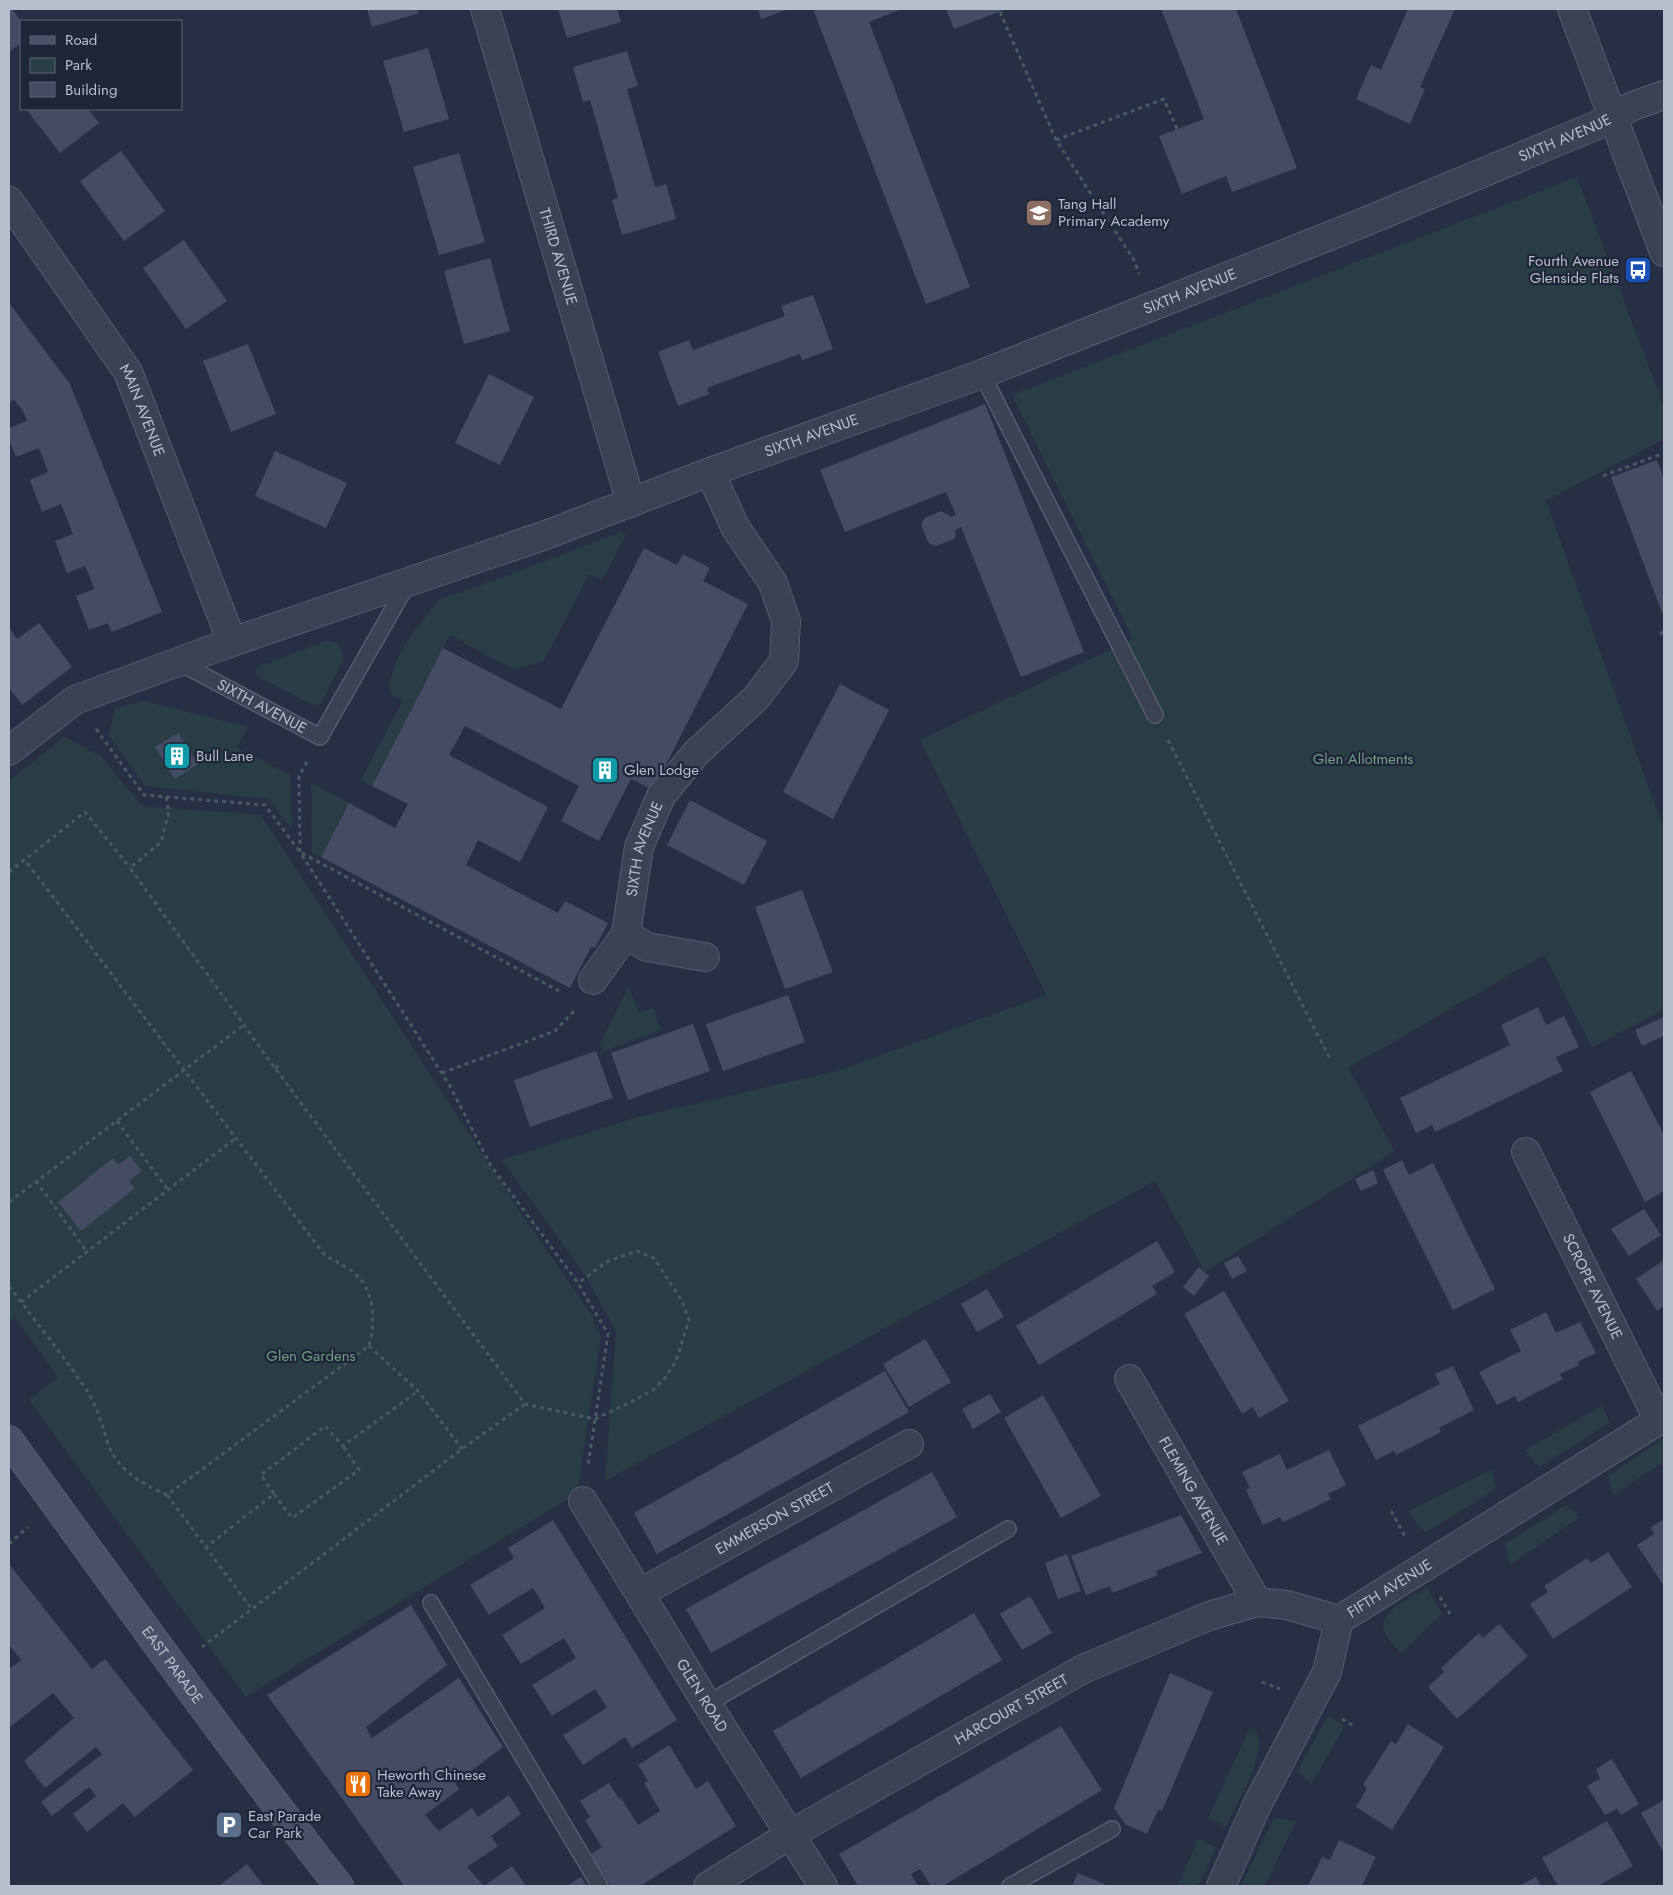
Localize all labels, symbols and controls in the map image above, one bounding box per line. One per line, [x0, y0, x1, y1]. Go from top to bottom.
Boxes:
legend [20, 20, 182, 110]
text: Road [65, 29, 97, 51]
text: Park [65, 54, 92, 76]
text: Building [65, 79, 117, 101]
street label: SIXTH AVENUE [1515, 108, 1615, 168]
place label: Tang Hall Primary Academy [1058, 193, 1170, 232]
school or university icon: Tang Hall Primary Academy [1024, 198, 1054, 228]
street label: THIRD AVENUE [533, 205, 583, 308]
place label: Fourth Avenue Glenside Flats [1528, 250, 1619, 289]
bus stop icon: Fourth Avenue Glenside Flats [1623, 255, 1653, 285]
street label: SIXTH AVENUE [1140, 263, 1240, 320]
street label: MAIN AVENUE [114, 359, 170, 460]
street label: SIXTH AVENUE [761, 408, 862, 463]
street label: SIXTH AVENUE [213, 674, 311, 739]
building icon: Bull Lane [162, 741, 192, 771]
place label: Bull Lane [196, 745, 253, 767]
park label: Glen Allotments [1313, 748, 1413, 770]
building icon: Glen Lodge [590, 755, 620, 785]
place label: Glen Lodge [624, 759, 699, 781]
street label: SIXTH AVENUE [621, 798, 668, 898]
street label: SCROPE AVENUE [1557, 1230, 1628, 1343]
park label: Glen Gardens [266, 1345, 356, 1367]
street label: FLEMING AVENUE [1153, 1432, 1233, 1549]
street label: EMMERSON STREET [711, 1477, 838, 1560]
street label: FIFTH AVENUE [1343, 1554, 1436, 1623]
street label: EAST PARADE [136, 1622, 208, 1709]
street label: GLEN ROAD [671, 1655, 733, 1736]
street label: HARCOURT STREET [950, 1669, 1072, 1750]
place label: Heworth Chinese Take Away [377, 1764, 486, 1803]
restaurant icon: Heworth Chinese Take Away [343, 1769, 373, 1799]
place label: East Parade Car Park [248, 1805, 322, 1844]
parking icon: East Parade Car Park [214, 1810, 244, 1840]

